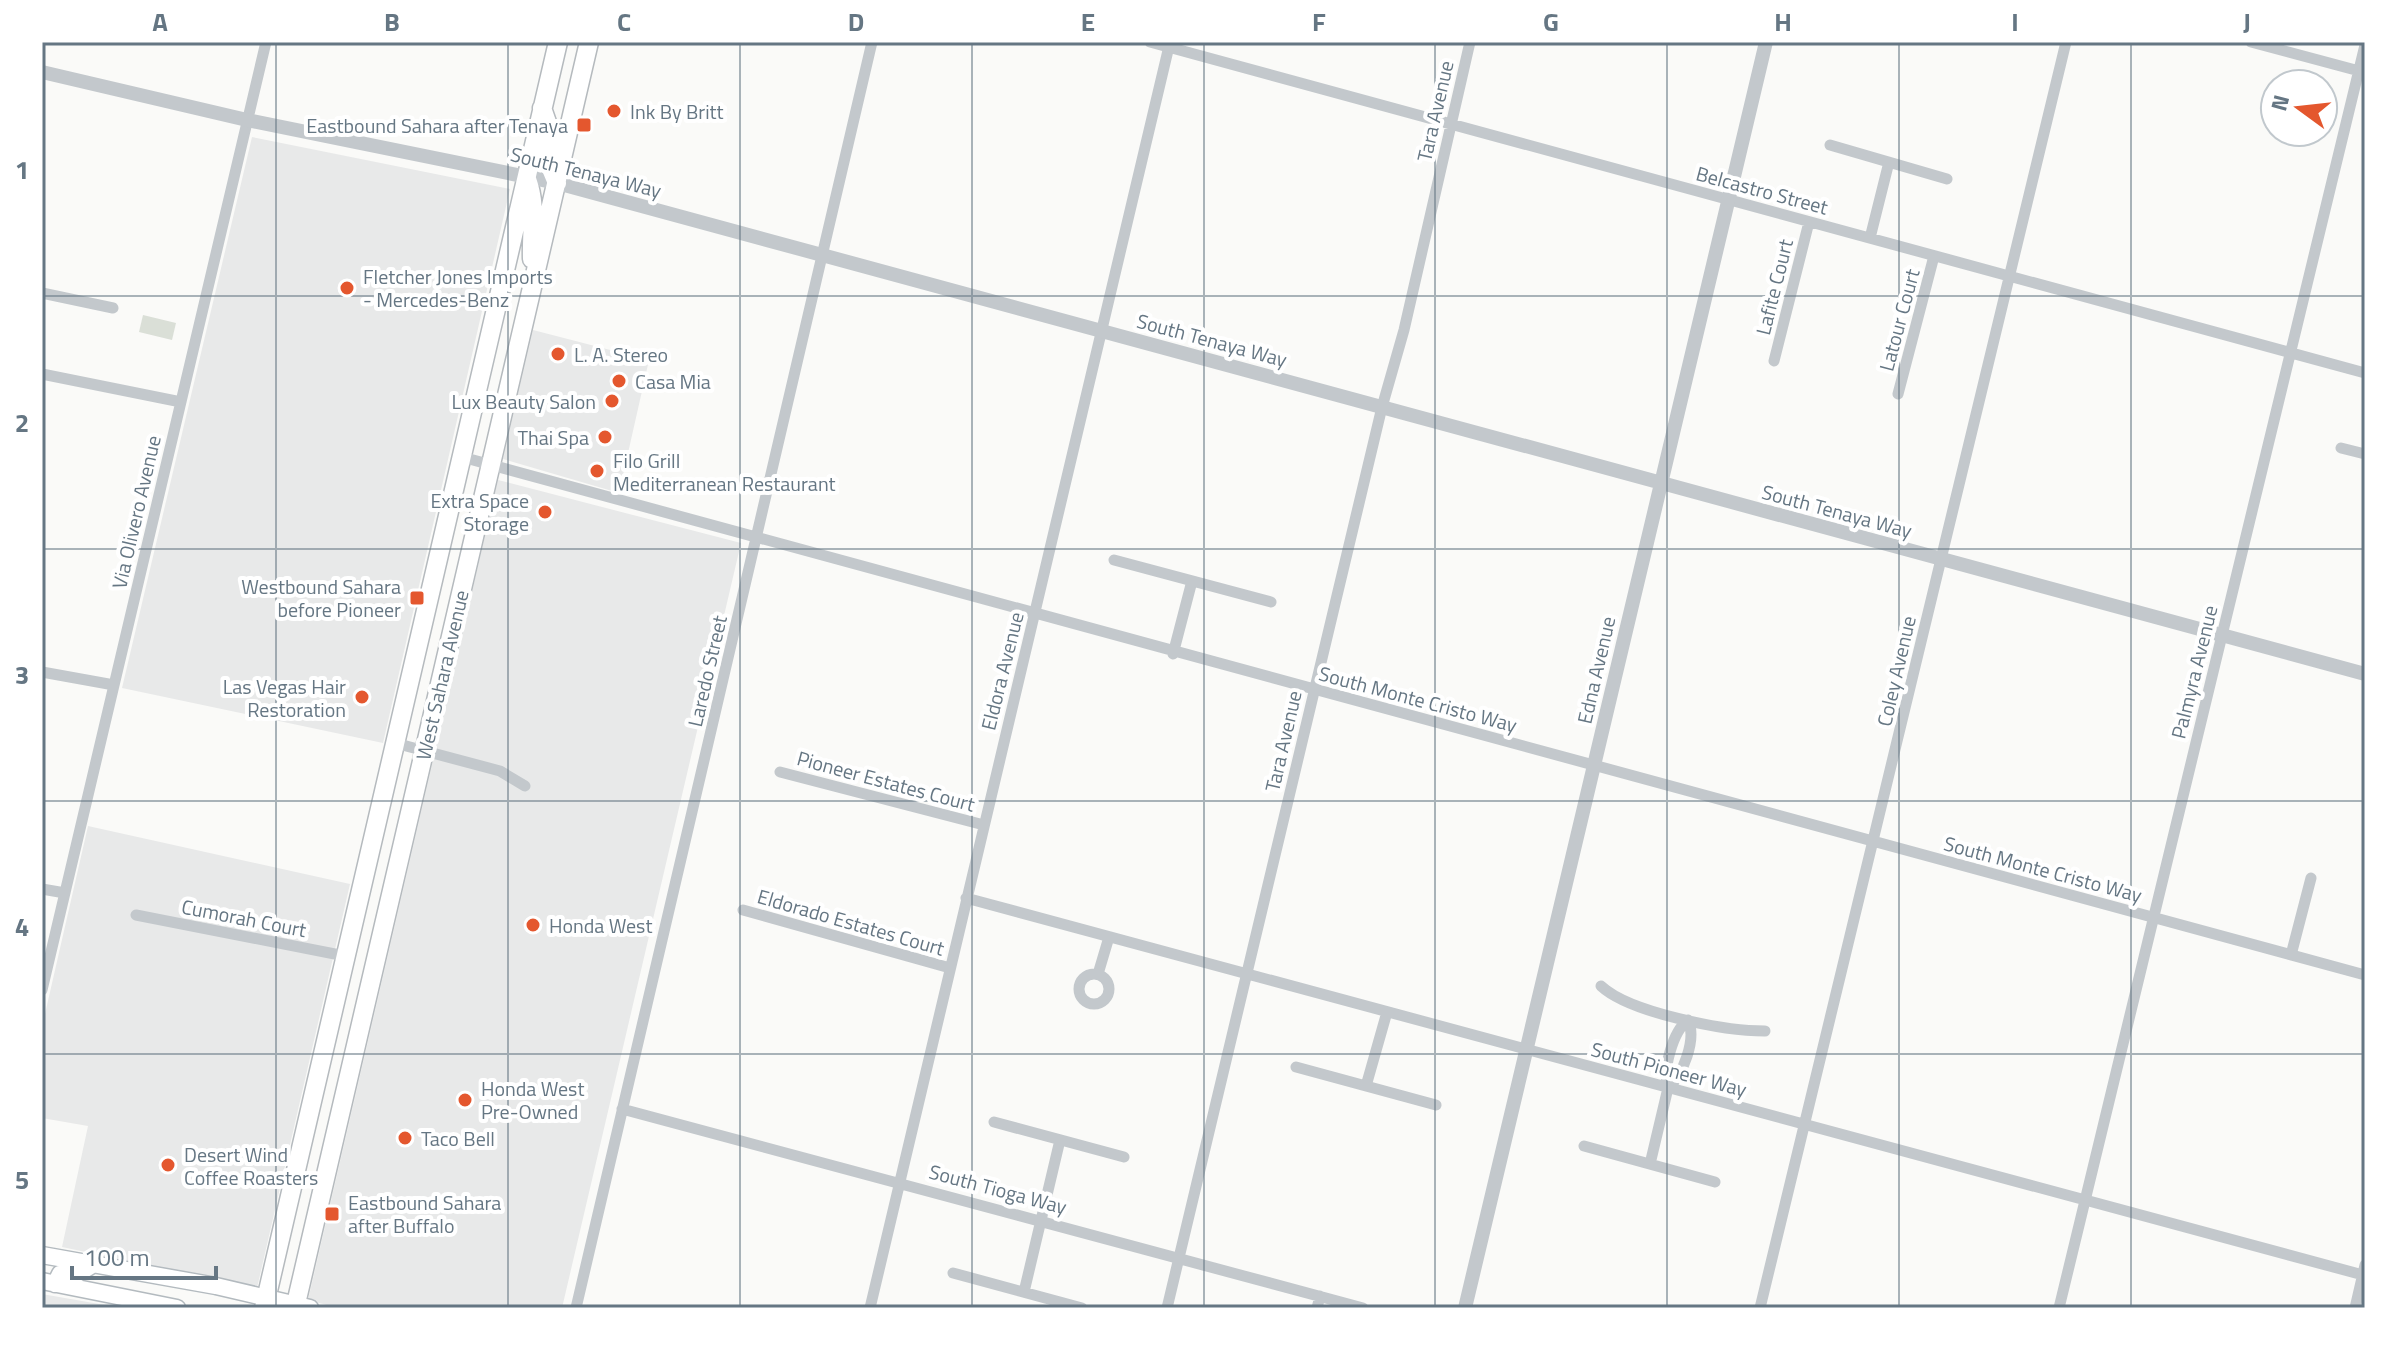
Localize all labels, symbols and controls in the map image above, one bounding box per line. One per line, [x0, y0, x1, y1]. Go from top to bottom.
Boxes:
text: A [152, 2, 168, 41]
text: B [384, 2, 400, 41]
text: C [617, 2, 631, 41]
text: D [848, 2, 864, 41]
text: E [1081, 2, 1095, 41]
text: F [1312, 2, 1326, 41]
text: G [1543, 2, 1559, 41]
text: H [1774, 2, 1792, 41]
text: I [2011, 2, 2019, 41]
text: J [2243, 2, 2251, 41]
street label: Tara Avenue [1408, 57, 1462, 165]
north arrow [2259, 68, 2339, 148]
text: N [2261, 91, 2298, 115]
place label: Ink By Britt [630, 96, 724, 127]
marker: Ink By Britt [605, 102, 623, 120]
place label: Eastbound Sahara after Tenaya [306, 110, 568, 141]
marker: Eastbound Sahara after Tenaya [575, 116, 593, 134]
street label: South Tenaya Way [507, 138, 665, 206]
text: 1 [15, 150, 29, 189]
street label: Belcastro Street [1693, 158, 1831, 222]
street label: Lafite Court [1747, 236, 1801, 338]
place label: Fletcher Jones Imports - Mercedes-Benz [363, 261, 553, 315]
street label: Latour Court [1870, 265, 1928, 375]
marker: Fletcher Jones Imports - Mercedes-Benz [338, 279, 356, 297]
street label: South Tenaya Way [1133, 305, 1291, 375]
place label: L. A. Stereo [574, 339, 668, 370]
marker: L. A. Stereo [549, 345, 567, 363]
place label: Casa Mia [635, 366, 711, 397]
marker: Casa Mia [610, 372, 628, 390]
place label: Lux Beauty Salon [452, 386, 596, 417]
marker: Lux Beauty Salon [603, 392, 621, 410]
text: 2 [15, 403, 29, 442]
place label: Thai Spa [518, 422, 589, 453]
marker: Thai Spa [596, 428, 614, 446]
street label: Via Olivero Avenue [103, 432, 169, 592]
place label: Filo Grill Mediterranean Restaurant [613, 445, 836, 499]
marker: Filo Grill Mediterranean Restaurant [588, 462, 606, 480]
street label: South Tenaya Way [1758, 476, 1916, 546]
place label: Extra Space Storage [430, 485, 529, 539]
marker: Extra Space Storage [536, 503, 554, 521]
place label: Westbound Sahara before Pioneer [241, 571, 401, 625]
street label: West Sahara Avenue [407, 587, 477, 763]
marker: Westbound Sahara before Pioneer [408, 589, 426, 607]
street label: Palmyra Avenue [2162, 602, 2226, 742]
street label: Eldora Avenue [972, 609, 1032, 733]
street label: Laredo Street [679, 612, 735, 730]
street label: Edna Avenue [1569, 613, 1623, 727]
street label: Coley Avenue [1868, 613, 1924, 729]
text: 3 [15, 655, 29, 694]
street label: South Monte Cristo Way [1315, 658, 1521, 740]
place label: Las Vegas Hair Restoration [223, 671, 346, 725]
street label: Tara Avenue [1256, 687, 1310, 795]
marker: Las Vegas Hair Restoration [353, 688, 371, 706]
street label: Pioneer Estates Court [794, 742, 978, 820]
street label: South Monte Cristo Way [1940, 828, 2146, 910]
street label: Eldorado Estates Court [754, 880, 948, 964]
street label: Cumorah Court [179, 891, 309, 945]
text: 4 [15, 907, 29, 946]
place label: Honda West [549, 910, 652, 941]
marker: Honda West [524, 916, 542, 934]
street label: South Pioneer Way [1588, 1033, 1751, 1105]
place label: Honda West Pre-Owned [481, 1073, 584, 1127]
marker: Honda West Pre-Owned [456, 1091, 474, 1109]
place label: Taco Bell [421, 1123, 495, 1154]
marker: Taco Bell [396, 1129, 414, 1147]
place label: Desert Wind Coffee Roasters [184, 1139, 318, 1193]
marker: Desert Wind Coffee Roasters [159, 1156, 177, 1174]
street label: South Tioga Way [926, 1156, 1071, 1222]
text: 5 [15, 1160, 29, 1199]
place label: Eastbound Sahara after Buffalo [348, 1187, 501, 1241]
marker: Eastbound Sahara after Buffalo [323, 1205, 341, 1223]
scale bar [72, 1230, 216, 1280]
text: 100 m [84, 1239, 150, 1275]

